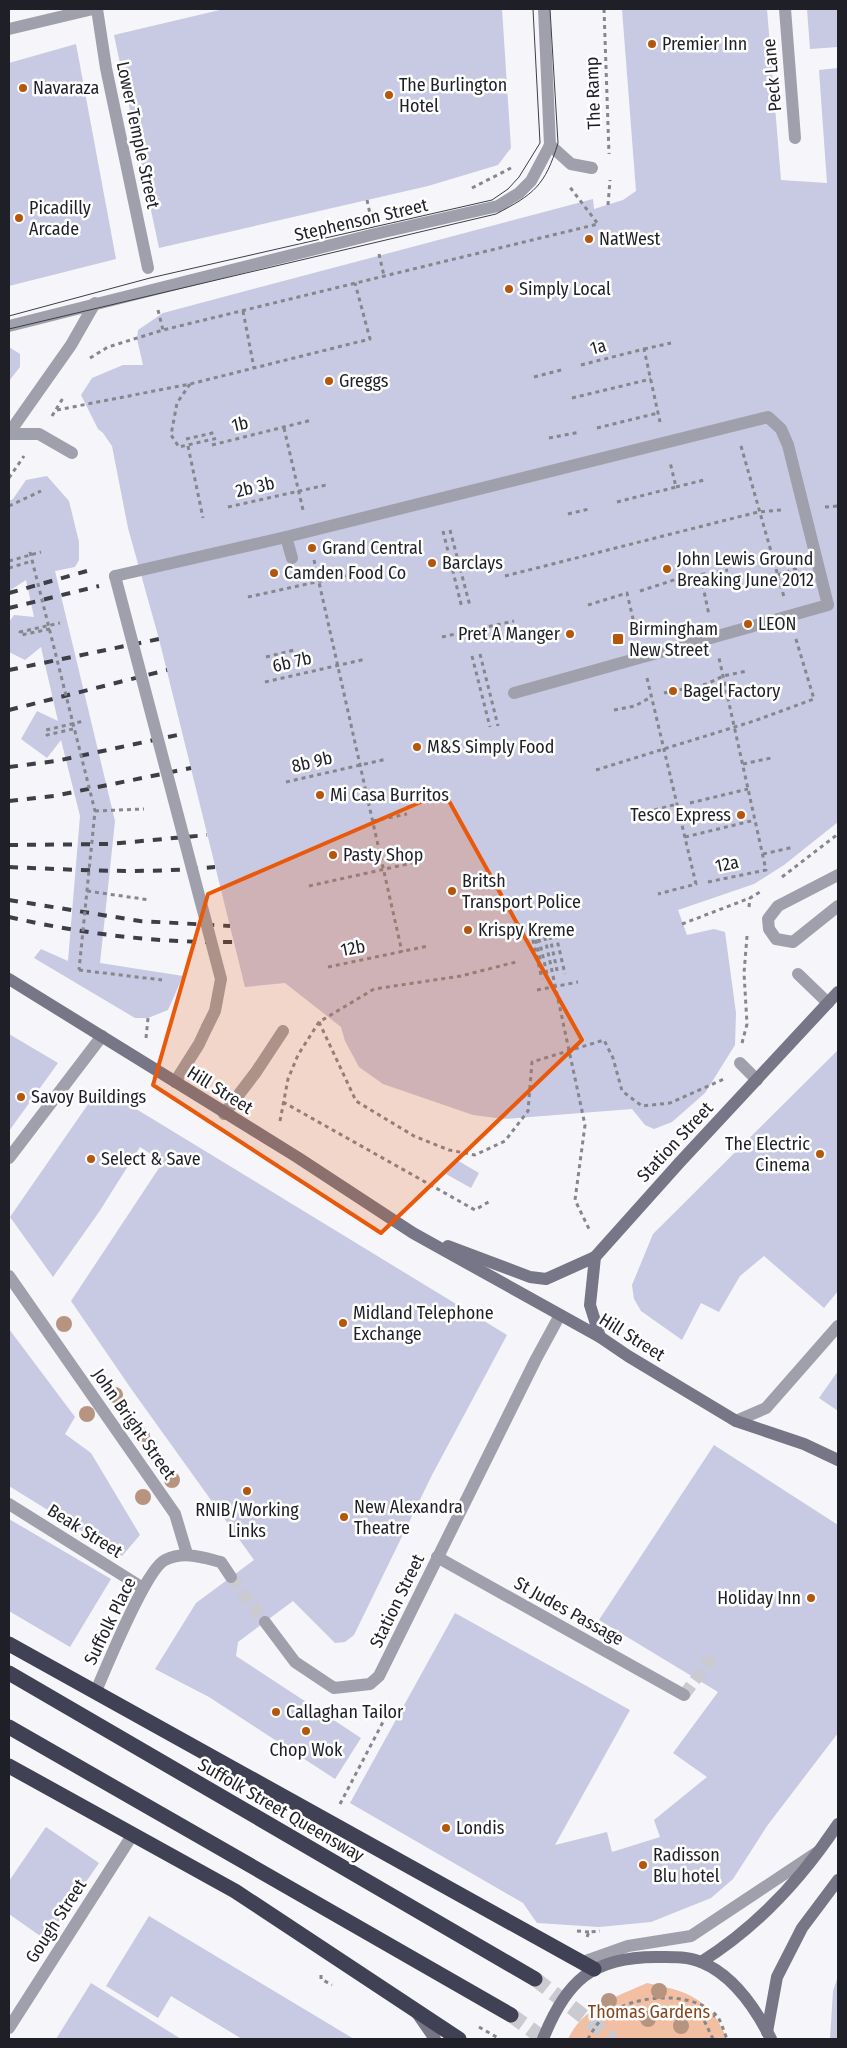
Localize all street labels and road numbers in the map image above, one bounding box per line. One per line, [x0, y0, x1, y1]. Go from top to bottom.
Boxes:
street label: Peck Lane [758, 38, 786, 112]
street label: The Ramp [581, 56, 605, 130]
street label: Lower Temple Street [112, 59, 164, 211]
street label: Stephenson Street [292, 194, 430, 246]
street label: 1a [588, 334, 609, 360]
street label: 1b [229, 411, 251, 437]
street label: 2b 3b [233, 472, 277, 502]
street label: 6b 7b [270, 647, 314, 677]
street label: 8b 9b [289, 747, 335, 777]
street label: 12a [713, 851, 741, 877]
street label: 12b [339, 935, 367, 961]
street label: Hill Street [183, 1061, 257, 1119]
street label: Station Street [632, 1097, 718, 1187]
street label: Hill Street [595, 1308, 669, 1366]
street label: John Bright Street [88, 1364, 181, 1484]
street label: Beak Street [43, 1499, 127, 1563]
street label: Station Street [365, 1551, 429, 1651]
street label: St Judes Passage [510, 1572, 628, 1650]
street label: Suffolk Place [79, 1573, 141, 1669]
street label: Suffolk Street Queensway [194, 1753, 368, 1867]
street label: Gough Street [21, 1875, 91, 1967]

